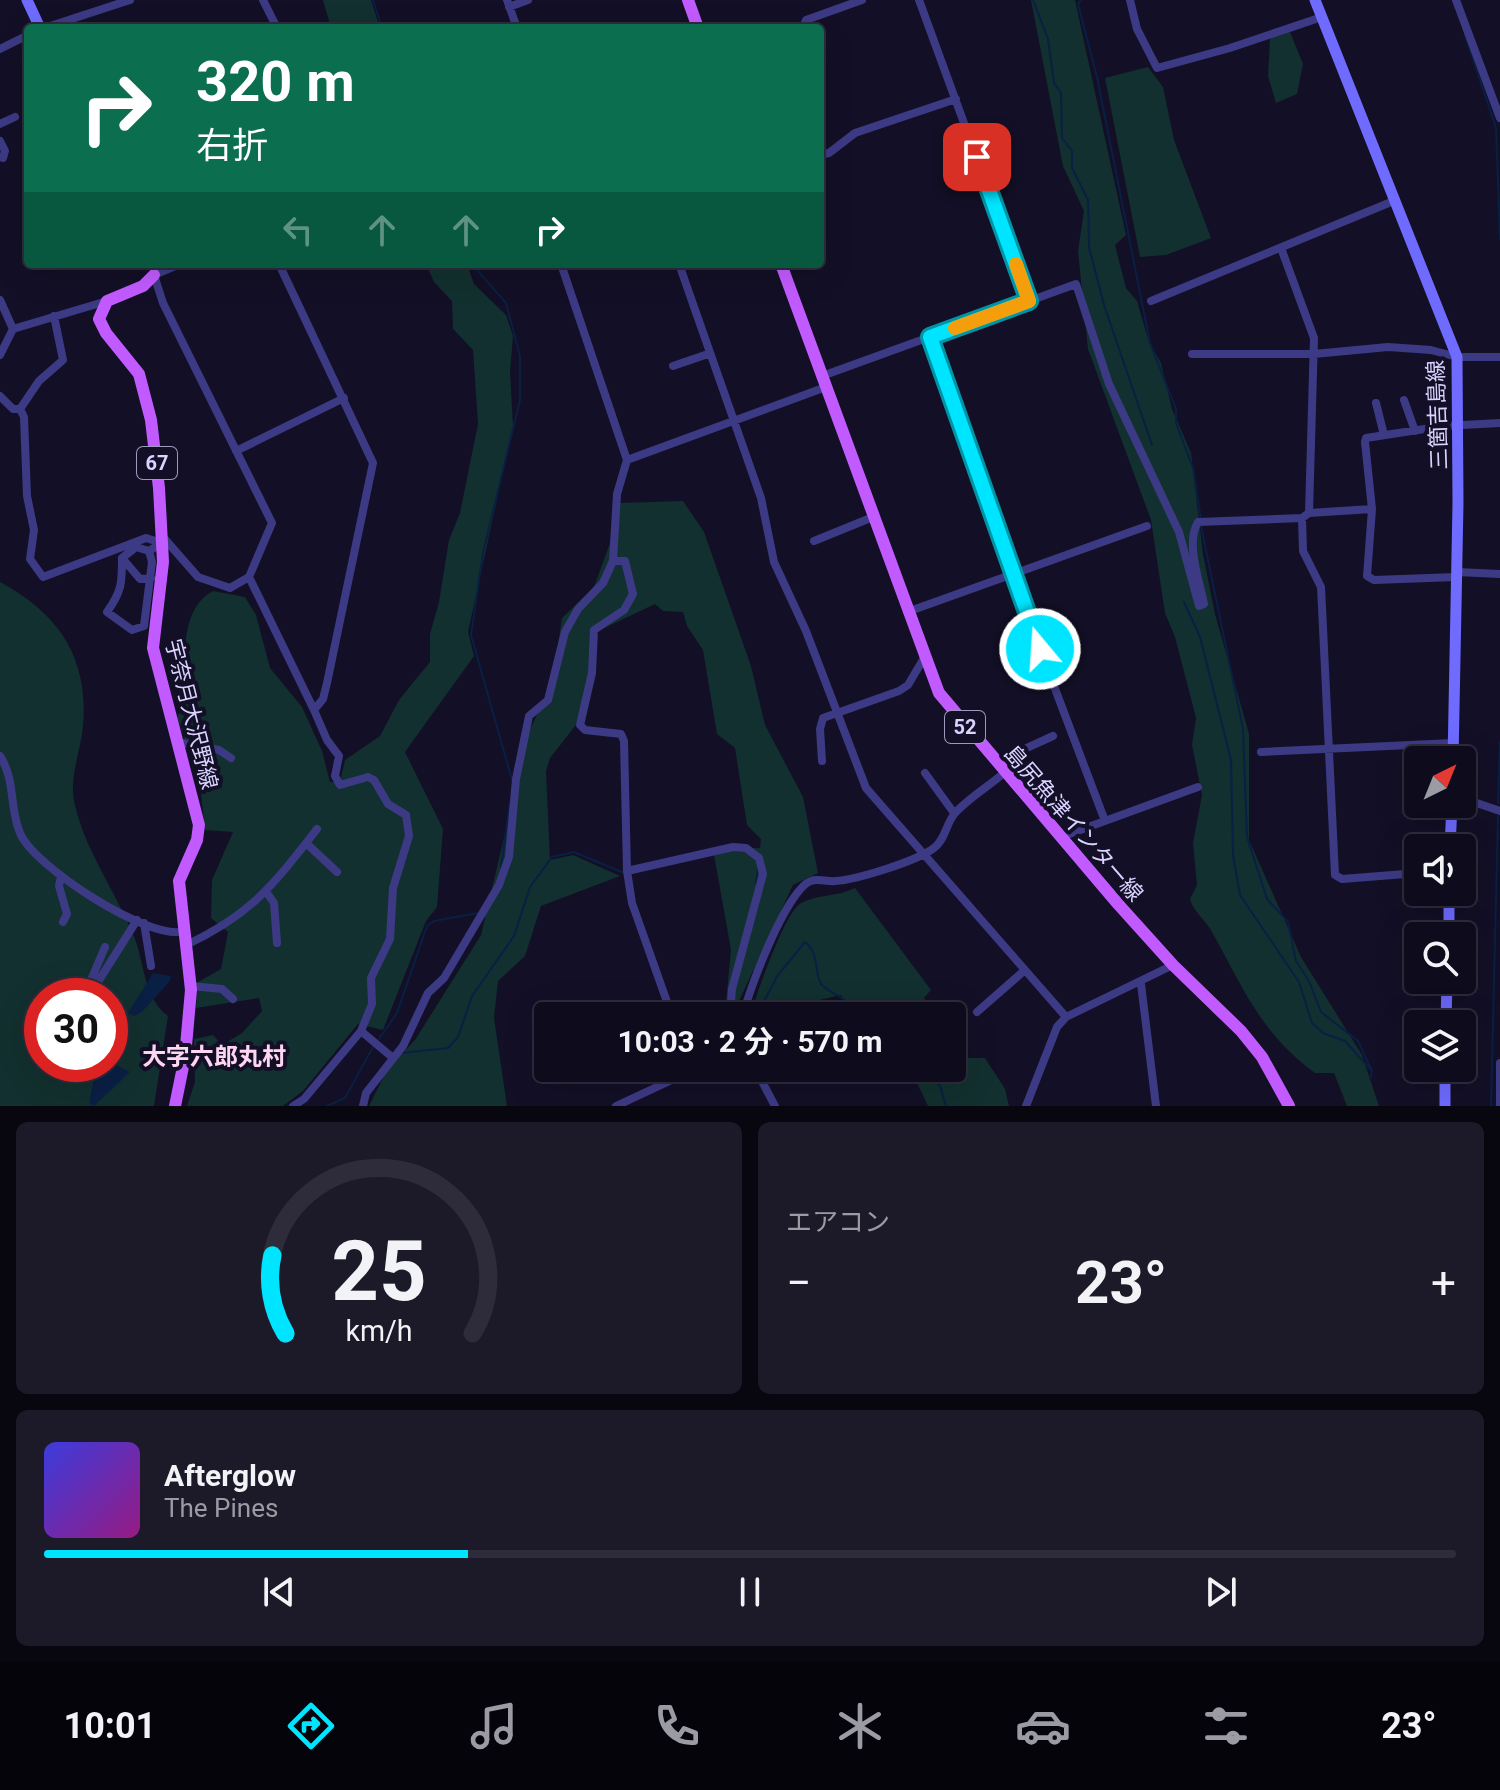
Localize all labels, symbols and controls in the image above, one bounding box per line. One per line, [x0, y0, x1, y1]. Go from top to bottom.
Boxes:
text: 320 m [196, 49, 355, 115]
icon: right [64, 56, 168, 160]
pin [943, 123, 1011, 191]
text: 右折 [196, 125, 268, 167]
icon: arrive [955, 135, 999, 179]
icon: left [276, 208, 320, 252]
icon: ahead [360, 208, 404, 252]
icon: ahead [444, 208, 488, 252]
icon: right [528, 208, 572, 252]
street label: 三箇吉島線 [1423, 360, 1452, 470]
road number: 67 [137, 447, 177, 479]
position arrow [998, 607, 1082, 691]
street label: 宇奈月大沢野線 [161, 636, 222, 792]
road number: 52 [945, 711, 985, 743]
street label: 島尻魚津インター線 [999, 740, 1148, 906]
north arrow [1404, 746, 1476, 818]
map controls [1404, 746, 1476, 1082]
button: sound [1404, 834, 1476, 906]
button: search [1404, 922, 1476, 994]
speed limit sign: 30 [24, 978, 128, 1082]
button: layers [1404, 1010, 1476, 1082]
text: 10:03 · 2 分 · 570 m [618, 1024, 882, 1059]
district label: 大字六郎丸村 [142, 1043, 286, 1071]
text: エアコン [786, 1207, 890, 1237]
text: 25 [331, 1223, 427, 1320]
text: 23° [1075, 1247, 1167, 1318]
text: − [786, 1257, 811, 1309]
text: + [1431, 1257, 1456, 1309]
text: km/h [345, 1314, 413, 1348]
text: Afterglow [164, 1458, 296, 1493]
text: The Pines [164, 1493, 278, 1523]
icon: previous [257, 1570, 301, 1614]
icon: pause [728, 1570, 772, 1614]
icon: next [1199, 1570, 1243, 1614]
icon: directions [283, 1698, 339, 1754]
icon: music [466, 1698, 522, 1754]
icon: phone [649, 1698, 705, 1754]
icon: climate [832, 1698, 888, 1754]
icon: car [1015, 1698, 1071, 1754]
icon: filters [1198, 1698, 1254, 1754]
text: 10:01 [63, 1705, 156, 1747]
text: 23° [1381, 1705, 1436, 1747]

